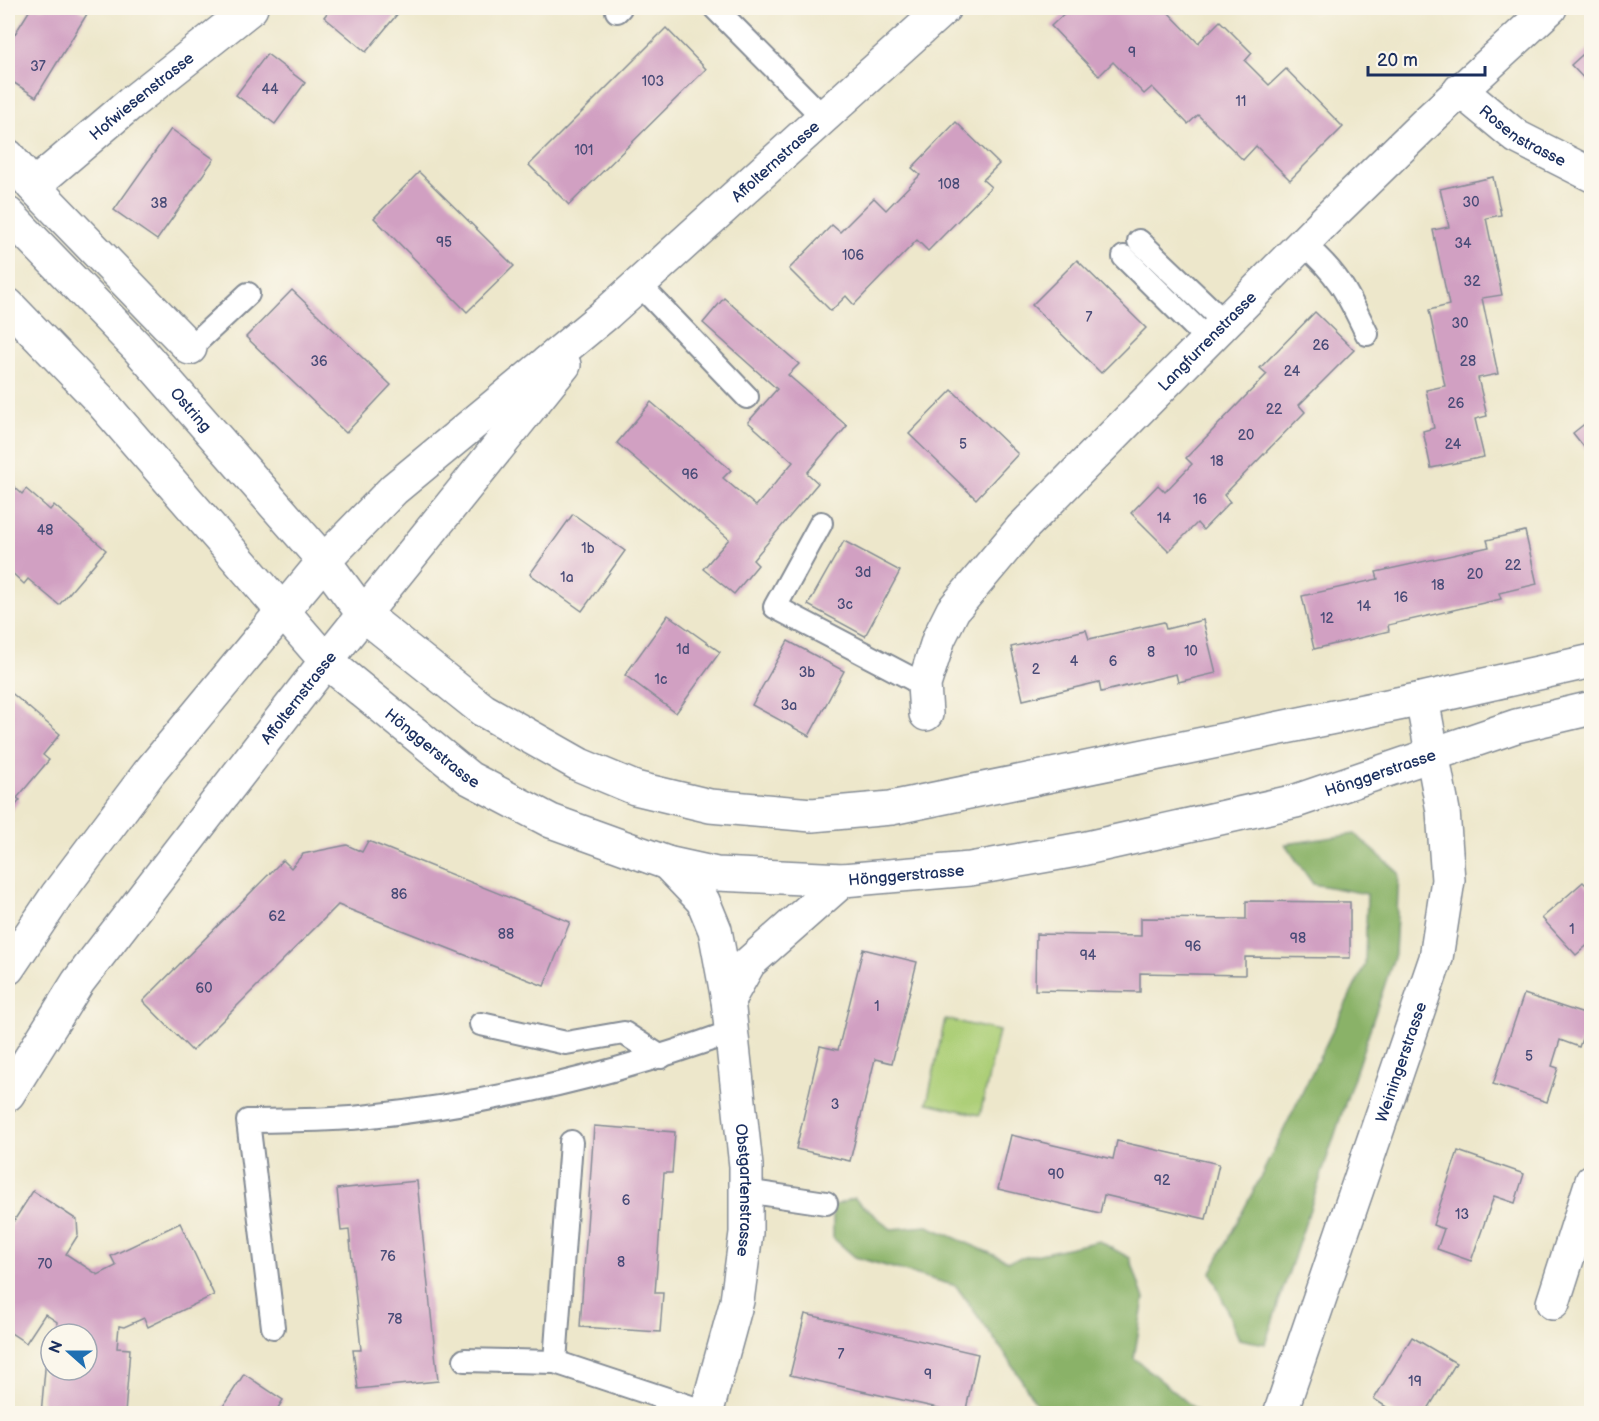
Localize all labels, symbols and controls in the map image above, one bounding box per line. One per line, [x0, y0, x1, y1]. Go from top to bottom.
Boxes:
scale bar [1368, 39, 1485, 77]
house number: 9 [1128, 44, 1136, 61]
street label: Hofwiesenstrasse [86, 49, 199, 145]
text: 20 m [1377, 50, 1418, 71]
house number: 37 [30, 58, 46, 75]
house number: 103 [642, 73, 664, 90]
house number: 44 [261, 81, 279, 98]
house number: 11 [1236, 93, 1246, 110]
street label: Rosenstrasse [1475, 102, 1569, 171]
street label: Affolternstrasse [728, 117, 824, 207]
house number: 101 [574, 142, 594, 159]
house number: 108 [938, 176, 960, 193]
house number: 30 [1463, 194, 1479, 211]
house number: 38 [151, 195, 167, 212]
house number: 95 [436, 234, 452, 251]
house number: 34 [1454, 235, 1472, 252]
house number: 106 [842, 247, 865, 264]
house number: 32 [1464, 273, 1481, 290]
street label: Langfurrenstrasse [1155, 288, 1261, 395]
house number: 7 [1086, 309, 1093, 326]
house number: 30 [1452, 315, 1468, 332]
house number: 26 [1313, 337, 1330, 354]
house number: 36 [310, 353, 328, 370]
house number: 28 [1460, 353, 1476, 370]
house number: 24 [1284, 363, 1301, 380]
street label: Ostring [166, 384, 215, 436]
house number: 26 [1448, 395, 1465, 412]
house number: 22 [1266, 401, 1283, 418]
house number: 20 [1238, 427, 1254, 444]
house number: 5 [959, 436, 967, 453]
house number: 24 [1445, 436, 1462, 453]
house number: 18 [1210, 453, 1224, 470]
house number: 96 [682, 466, 699, 483]
house number: 16 [1193, 491, 1207, 508]
house number: 14 [1157, 510, 1171, 527]
house number: 48 [37, 522, 53, 539]
house number: 1b [581, 540, 595, 557]
house number: 22 [1505, 557, 1522, 574]
house number: 3d [855, 564, 871, 581]
house number: 20 [1467, 566, 1483, 583]
house number: 1a [560, 569, 574, 586]
house number: 18 [1431, 577, 1445, 594]
house number: 16 [1394, 589, 1408, 606]
house number: 3c [837, 596, 853, 613]
house number: 14 [1357, 598, 1371, 615]
house number: 12 [1320, 610, 1335, 627]
house number: 1d [676, 641, 690, 658]
house number: 10 [1184, 643, 1198, 660]
house number: 8 [1147, 644, 1155, 661]
street label: Affolternstrasse [257, 648, 341, 748]
house number: 4 [1070, 653, 1079, 670]
house number: 6 [1109, 653, 1118, 670]
house number: 2 [1032, 661, 1041, 678]
house number: 3b [799, 664, 815, 681]
house number: 1c [655, 671, 667, 688]
house number: 3a [781, 697, 797, 714]
street label: Hönggerstrasse [380, 705, 483, 793]
street label: Hönggerstrasse [1323, 746, 1439, 801]
street label: Hönggerstrasse [848, 861, 966, 891]
house number: 86 [391, 886, 408, 903]
house number: 62 [269, 908, 286, 925]
house number: 1 [1569, 921, 1575, 938]
house number: 88 [498, 926, 514, 943]
house number: 98 [1290, 930, 1306, 947]
house number: 96 [1185, 938, 1202, 955]
house number: 94 [1080, 947, 1097, 964]
house number: 60 [196, 980, 212, 997]
house number: 1 [874, 998, 880, 1015]
street label: Weiningerstrasse [1372, 999, 1431, 1125]
house number: 5 [1525, 1048, 1533, 1065]
house number: 3 [831, 1096, 839, 1113]
street label: Obstgartenstrasse [730, 1123, 754, 1258]
house number: 90 [1048, 1166, 1064, 1183]
house number: 92 [1154, 1172, 1171, 1189]
house number: 6 [622, 1192, 631, 1209]
house number: 13 [1455, 1206, 1469, 1223]
house number: 76 [380, 1248, 396, 1265]
house number: 8 [617, 1254, 625, 1271]
house number: 70 [37, 1256, 53, 1273]
house number: 78 [387, 1311, 403, 1328]
north arrow [39, 1322, 99, 1382]
text: N [45, 1338, 67, 1356]
house number: 7 [838, 1346, 845, 1363]
house number: 9 [924, 1366, 932, 1383]
house number: 19 [1408, 1373, 1422, 1390]

